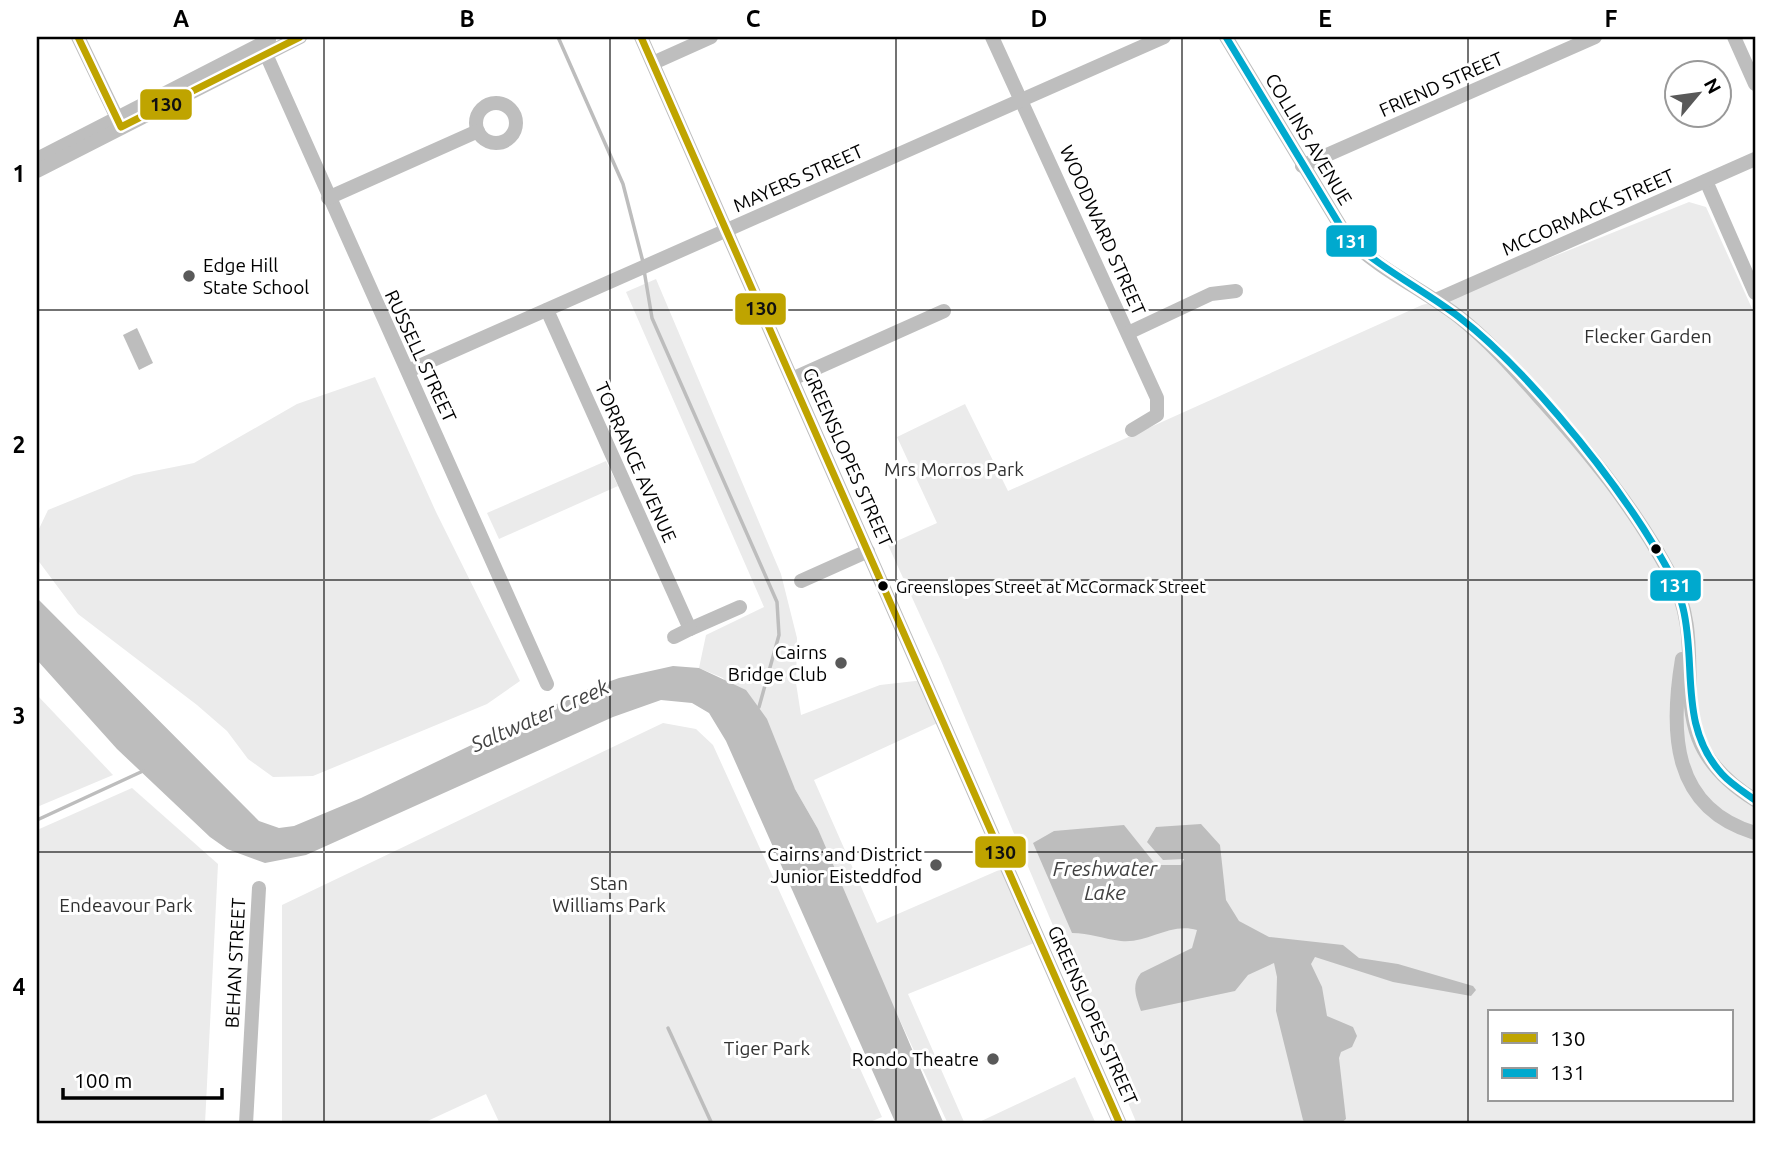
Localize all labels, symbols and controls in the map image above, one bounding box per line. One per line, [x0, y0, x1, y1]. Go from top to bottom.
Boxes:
text: A [173, 6, 189, 31]
text: B [459, 6, 475, 31]
text: C [746, 6, 761, 31]
text: D [1031, 6, 1047, 31]
text: E [1318, 6, 1332, 31]
text: F [1605, 6, 1618, 31]
street label: FRIEND STREET [1376, 47, 1507, 121]
north arrow [1662, 60, 1732, 130]
street label: COLLINS AVENUE [1261, 69, 1357, 209]
text: N [1700, 74, 1726, 97]
line badge: 130 [139, 88, 193, 121]
text: 130 [150, 93, 182, 115]
street label: MAYERS STREET [730, 139, 867, 216]
street label: WOODWARD STREET [1056, 142, 1151, 319]
text: 1 [13, 161, 25, 186]
street label: MCCORMACK STREET [1498, 164, 1678, 260]
line badge: 131 [1325, 224, 1378, 258]
text: 131 [1335, 230, 1367, 252]
place label: Edge Hill State School [203, 254, 309, 298]
marker: Edge Hill State School [181, 268, 197, 284]
street label: RUSSELL STREET [381, 286, 461, 426]
line badge: 130 [734, 292, 787, 326]
text: 130 [745, 297, 777, 319]
park label: Flecker Garden [1584, 325, 1712, 347]
street label: GREENSLOPES STREET [799, 364, 898, 550]
street label: TORRANCE AVENUE [591, 378, 681, 546]
text: 2 [13, 432, 25, 457]
park label: Mrs Morros Park [884, 458, 1024, 480]
unlabelled marker [1649, 542, 1663, 556]
line badge: 131 [1649, 569, 1702, 602]
text: 131 [1659, 574, 1691, 596]
place label: Greenslopes Street at McCormack Street [896, 577, 1206, 596]
marker: Greenslopes Street at McCormack Street [876, 579, 890, 593]
place label: Cairns Bridge Club [728, 641, 827, 685]
marker: Cairns Bridge Club [833, 655, 849, 671]
water label: Saltwater Creek [466, 674, 612, 757]
text: 3 [13, 703, 25, 728]
line badge: 130 [974, 835, 1027, 869]
text: 130 [984, 841, 1016, 863]
place label: Cairns and District Junior Eisteddfod [767, 843, 923, 887]
water label: Freshwater Lake [1053, 856, 1158, 904]
marker: Cairns and District Junior Eisteddfod [928, 857, 944, 873]
park label: Stan Williams Park [552, 872, 666, 916]
park label: Endeavour Park [59, 894, 193, 916]
street label: BEHAN STREET [221, 897, 249, 1029]
street label: GREENSLOPES STREET [1044, 922, 1143, 1108]
text: 4 [13, 974, 26, 999]
legend [1488, 1010, 1732, 1102]
text: 130 [1550, 1026, 1586, 1050]
park label: Tiger Park [724, 1037, 811, 1059]
place label: Rondo Theatre [852, 1048, 979, 1070]
marker: Rondo Theatre [985, 1051, 1001, 1067]
scale bar [63, 1056, 222, 1100]
text: 131 [1550, 1060, 1586, 1084]
text: 100 m [74, 1068, 132, 1092]

